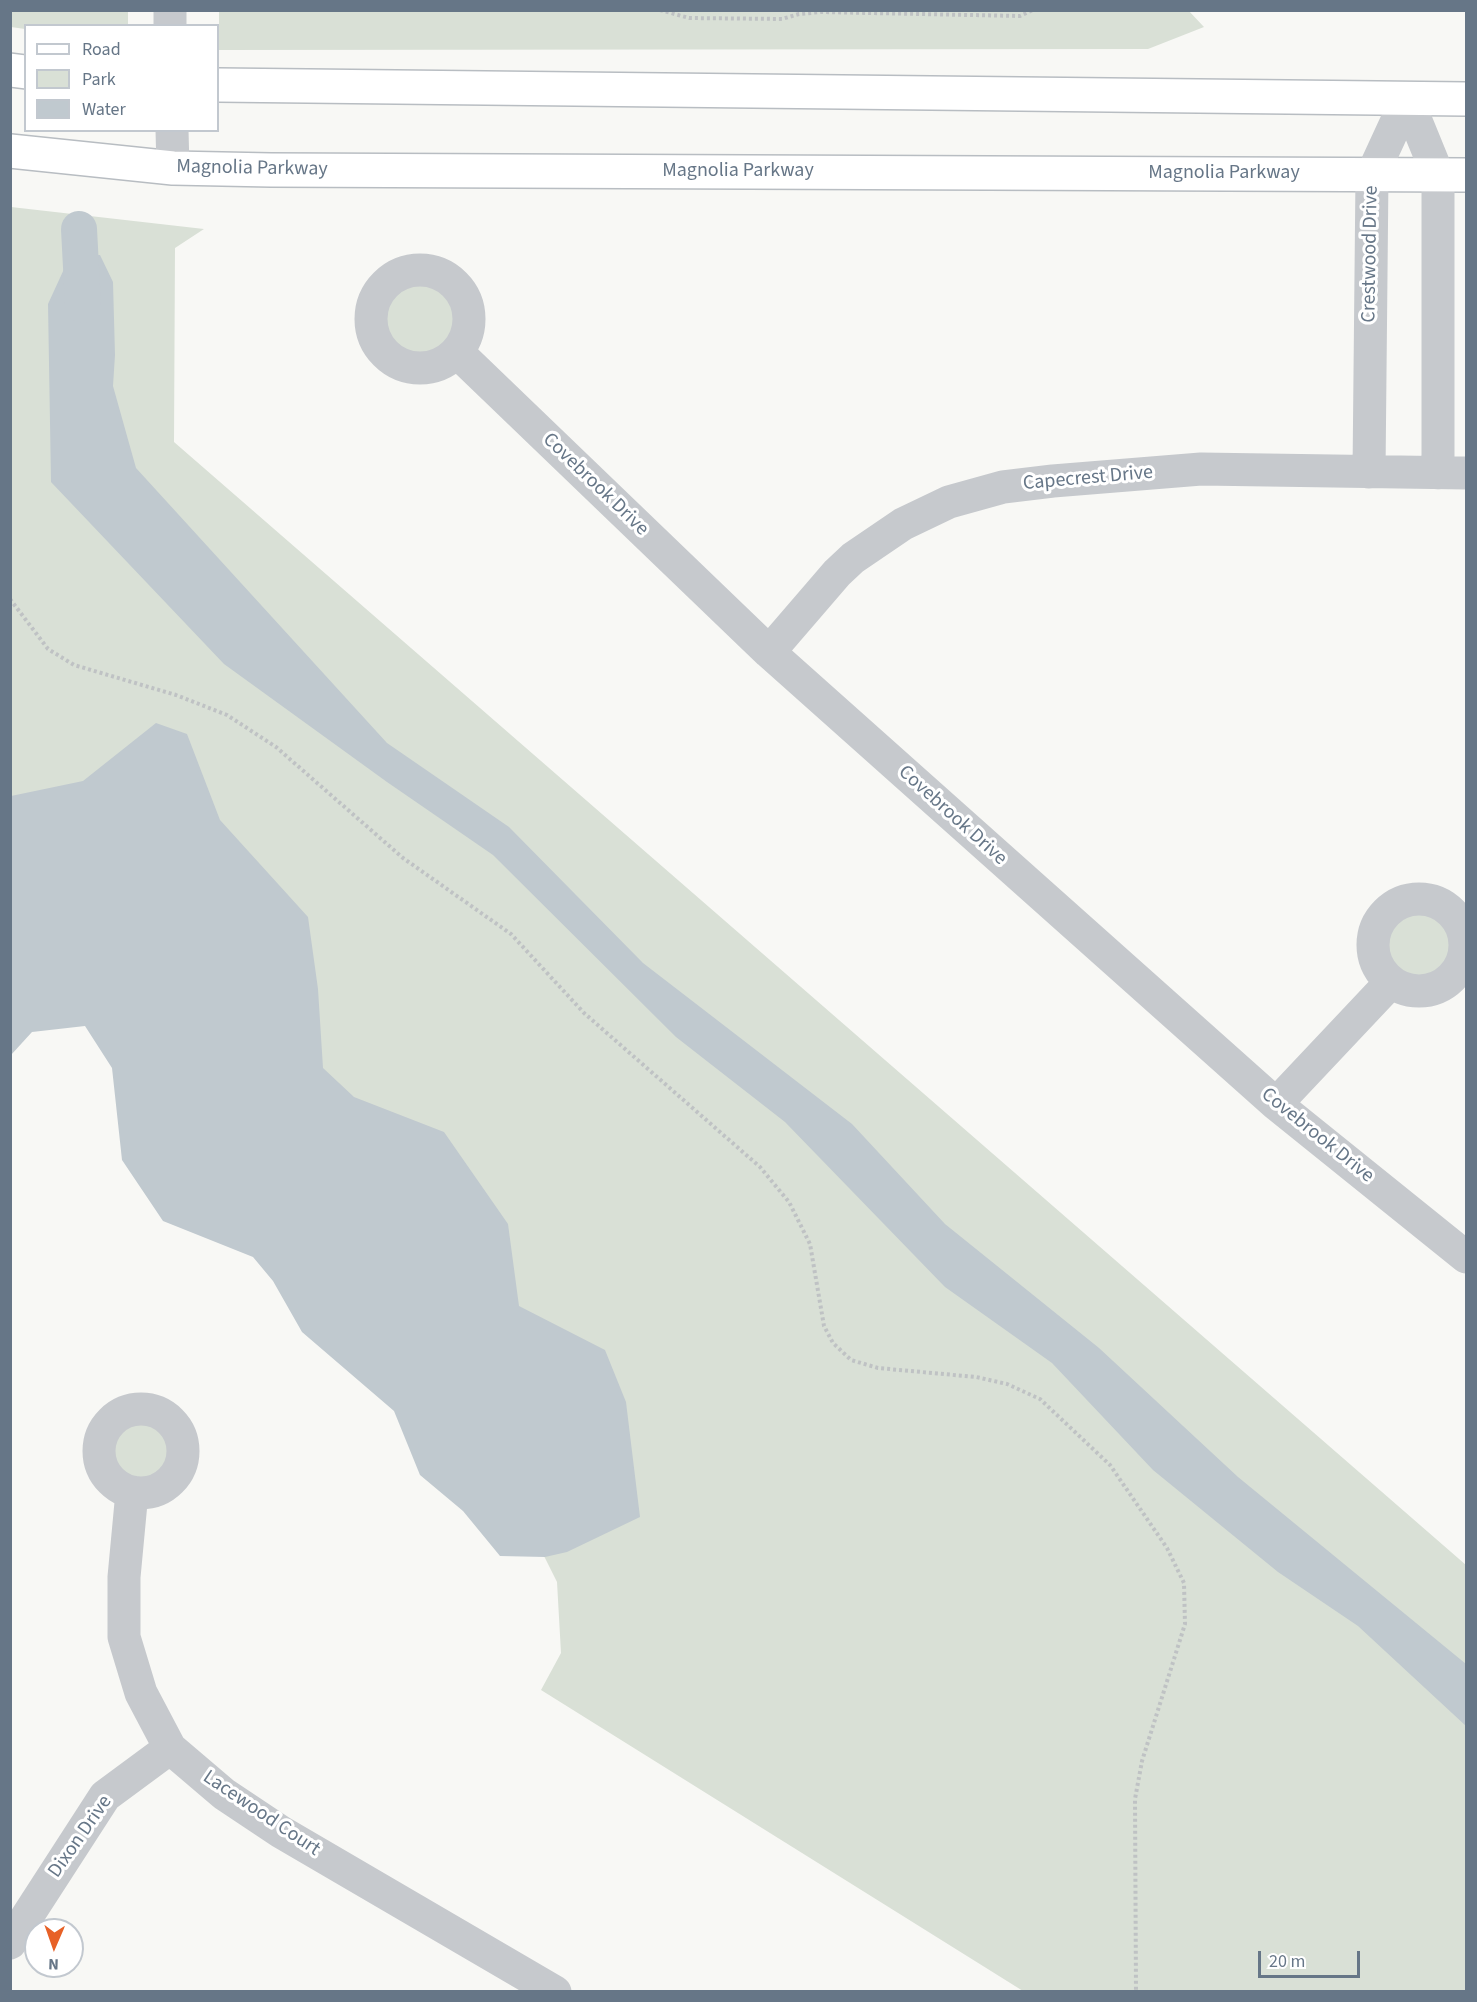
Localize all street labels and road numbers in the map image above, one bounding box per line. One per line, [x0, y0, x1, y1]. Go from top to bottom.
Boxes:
street label: Magnolia Parkway [176, 156, 328, 182]
street label: Magnolia Parkway [662, 160, 814, 184]
street label: Magnolia Parkway [1148, 162, 1300, 186]
street label: Crestwood Drive [1358, 185, 1384, 323]
street label: Covebrook Drive [537, 428, 653, 542]
street label: Capecrest Drive [1022, 461, 1154, 497]
street label: Covebrook Drive [893, 761, 1011, 871]
street label: Covebrook Drive [1256, 1083, 1378, 1189]
street label: Lacewood Court [198, 1766, 324, 1862]
street label: Dixon Drive [44, 1791, 118, 1883]

